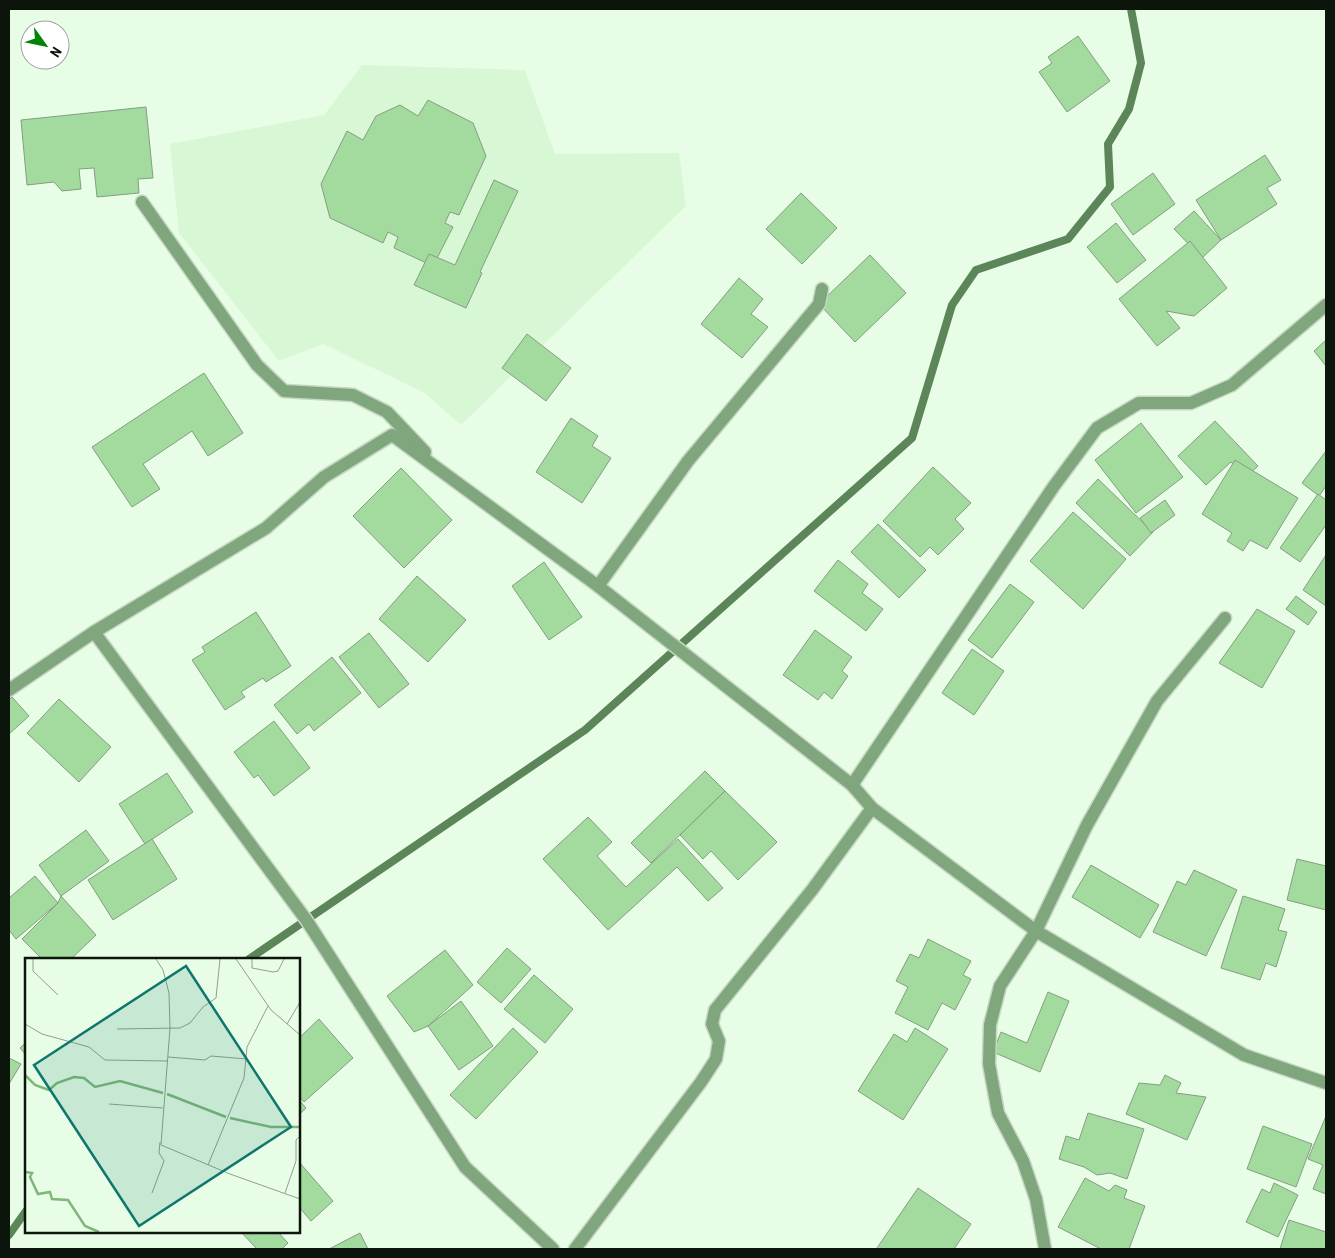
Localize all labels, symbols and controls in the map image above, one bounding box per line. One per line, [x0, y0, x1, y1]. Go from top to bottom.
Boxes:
north arrow [20, 20, 70, 70]
text: N [47, 44, 65, 60]
inset map [25, 958, 300, 1233]

